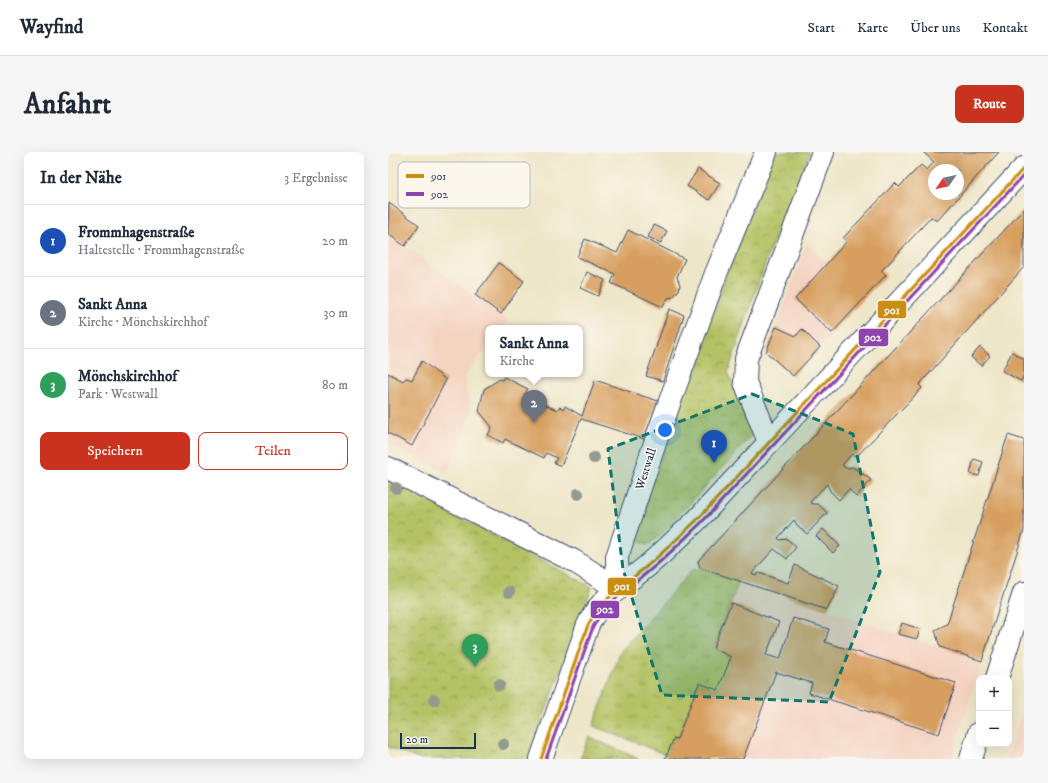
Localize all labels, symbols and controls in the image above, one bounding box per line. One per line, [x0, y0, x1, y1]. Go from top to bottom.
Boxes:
text: Wayfind [20, 16, 83, 39]
text: Start [808, 19, 835, 37]
text: Karte [857, 19, 888, 37]
text: Über uns [910, 19, 960, 37]
text: Kontakt [982, 19, 1028, 37]
button: Route [955, 85, 1024, 123]
text: Anfahrt [24, 87, 111, 122]
legend [398, 162, 530, 208]
north arrow [928, 164, 964, 200]
text: In der Nähe [40, 167, 122, 189]
text: 3 Ergebnisse [284, 170, 348, 186]
text: 901 [430, 170, 446, 184]
text: 902 [430, 188, 448, 202]
text: Frommhagenstraße [78, 223, 195, 242]
text: 1 [51, 233, 55, 249]
text: 20 m [322, 233, 348, 249]
text: Haltestelle · Frommhagenstraße [78, 242, 245, 258]
text: Sankt Anna [78, 295, 147, 314]
line badge: 901 [877, 300, 907, 319]
text: 901 [883, 304, 900, 318]
text: 2 [50, 305, 56, 321]
text: 30 m [324, 305, 348, 321]
text: Kirche · Mönchskirchhof [78, 314, 207, 330]
popup [485, 325, 583, 377]
line badge: 902 [858, 328, 889, 347]
text: 902 [864, 331, 882, 345]
text: Sankt Anna [499, 334, 569, 353]
text: Kirche [499, 353, 535, 369]
text: Mönchskirchhof [78, 367, 177, 386]
text: 3 [51, 377, 55, 393]
text: 80 m [322, 377, 348, 393]
text: Park · Westwall [78, 386, 158, 402]
pin: 2 [521, 390, 547, 423]
your location [655, 420, 675, 440]
pin: 1 [701, 430, 727, 463]
button: Speichern [40, 432, 190, 470]
button: Teilen [198, 432, 348, 470]
street label: Westwall [632, 446, 660, 493]
line badge: 901 [607, 577, 637, 596]
text: 901 [613, 580, 630, 594]
line badge: 902 [590, 600, 620, 619]
text: 902 [596, 603, 614, 617]
pin: 3 [462, 634, 488, 667]
map controls [976, 675, 1012, 747]
button: + [976, 675, 1012, 711]
button: − [976, 711, 1012, 747]
scale bar [400, 731, 476, 750]
text: 20 m [406, 733, 428, 747]

